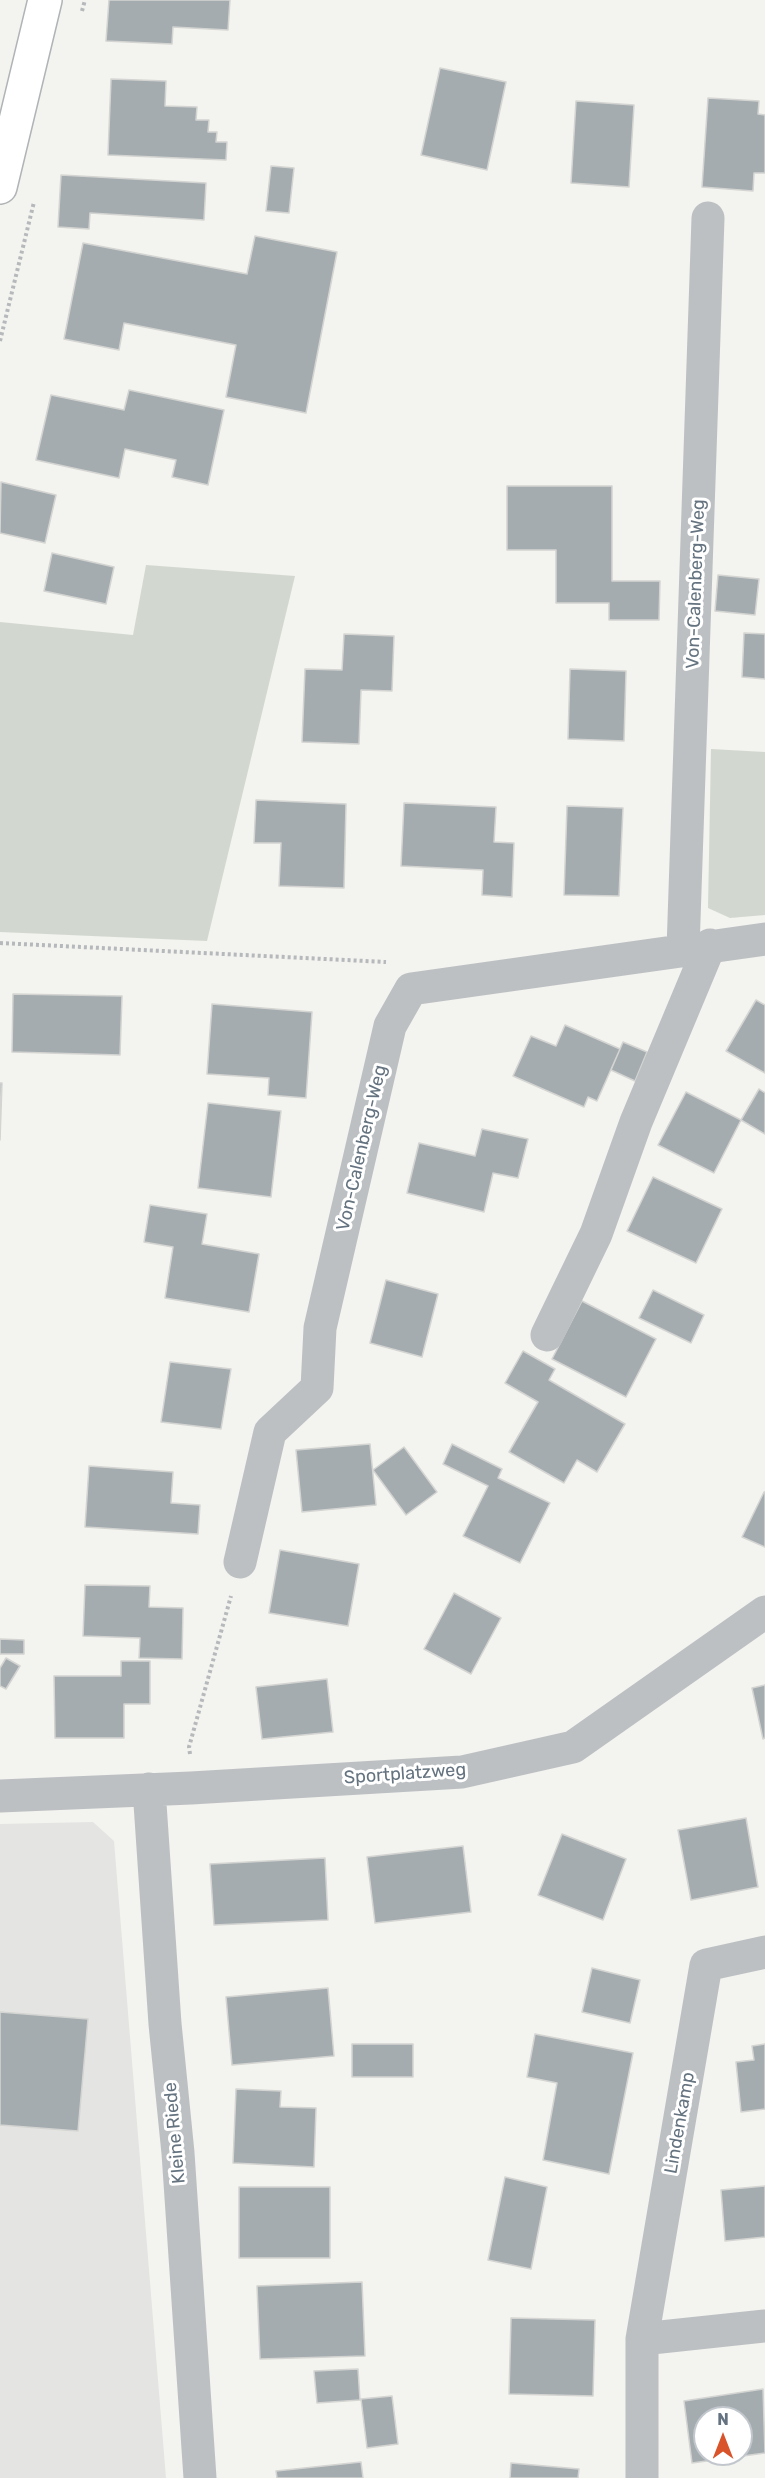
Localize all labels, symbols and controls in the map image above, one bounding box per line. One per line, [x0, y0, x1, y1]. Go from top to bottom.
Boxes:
street label: Von-Calenberg-Weg [682, 499, 710, 669]
street label: Von-Calenberg-Weg [332, 1063, 392, 1233]
street label: Sportplatzweg [343, 1759, 467, 1789]
street label: Lindenkamp [660, 2070, 700, 2176]
street label: Kleine Riede [160, 2081, 190, 2185]
north arrow [693, 2406, 753, 2466]
text: N [717, 2410, 729, 2429]

